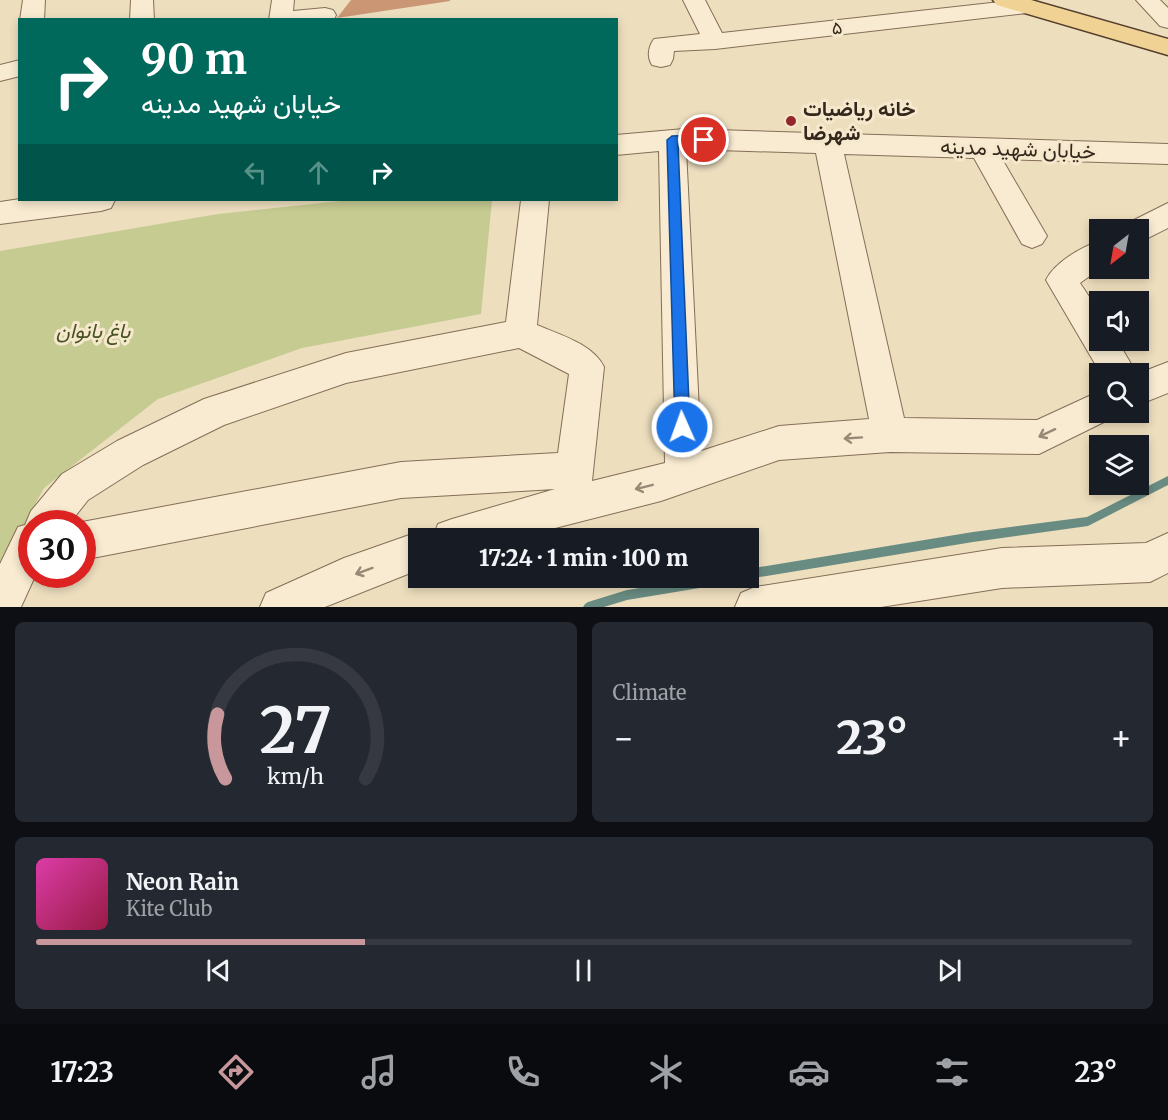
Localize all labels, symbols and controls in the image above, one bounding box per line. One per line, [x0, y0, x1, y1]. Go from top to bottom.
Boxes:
street label: ۵ [830, 16, 843, 39]
text: 90 m [141, 33, 247, 85]
icon: right [42, 42, 120, 120]
text: خیابان شهید مدینه [141, 86, 341, 120]
place label: خانه ریاضیات شهرضا [803, 95, 915, 146]
pin [678, 114, 729, 165]
marker: خانه ریاضیات شهرضا [784, 114, 798, 128]
icon: arrive [687, 123, 720, 156]
street label: خیابان شهید مدینه [940, 132, 1096, 165]
icon: left [239, 156, 272, 189]
icon: ahead [302, 156, 335, 189]
icon: right [365, 156, 398, 189]
north arrow [1089, 219, 1149, 279]
map controls [1089, 219, 1149, 495]
button: sound [1089, 291, 1149, 351]
park label: باغ بانوان [56, 317, 131, 346]
button: search [1089, 363, 1149, 423]
position arrow [650, 395, 714, 459]
one-way arrow [1039, 427, 1057, 439]
one-way arrow [844, 433, 864, 444]
button: layers [1089, 435, 1149, 495]
one-way arrow [635, 482, 654, 494]
speed limit sign: 30 [18, 510, 96, 588]
text: 17:24 · 1 min · 100 m [479, 544, 688, 572]
one-way arrow [355, 566, 373, 577]
text: Climate [613, 680, 687, 705]
text: 27 [260, 692, 332, 770]
text: 23° [836, 710, 908, 766]
text: − [613, 718, 635, 759]
text: + [1110, 718, 1132, 759]
text: km/h [267, 763, 324, 790]
text: Neon Rain [126, 868, 239, 896]
text: Kite Club [126, 896, 212, 921]
icon: previous [202, 954, 235, 987]
icon: pause [567, 954, 600, 987]
icon: next [933, 954, 966, 987]
icon: directions [215, 1051, 257, 1093]
icon: music [358, 1051, 400, 1093]
icon: phone [502, 1051, 544, 1093]
icon: climate [645, 1051, 687, 1093]
icon: car [788, 1051, 830, 1093]
icon: filters [931, 1051, 973, 1093]
text: 17:23 [51, 1055, 114, 1089]
text: 23° [1075, 1055, 1117, 1089]

